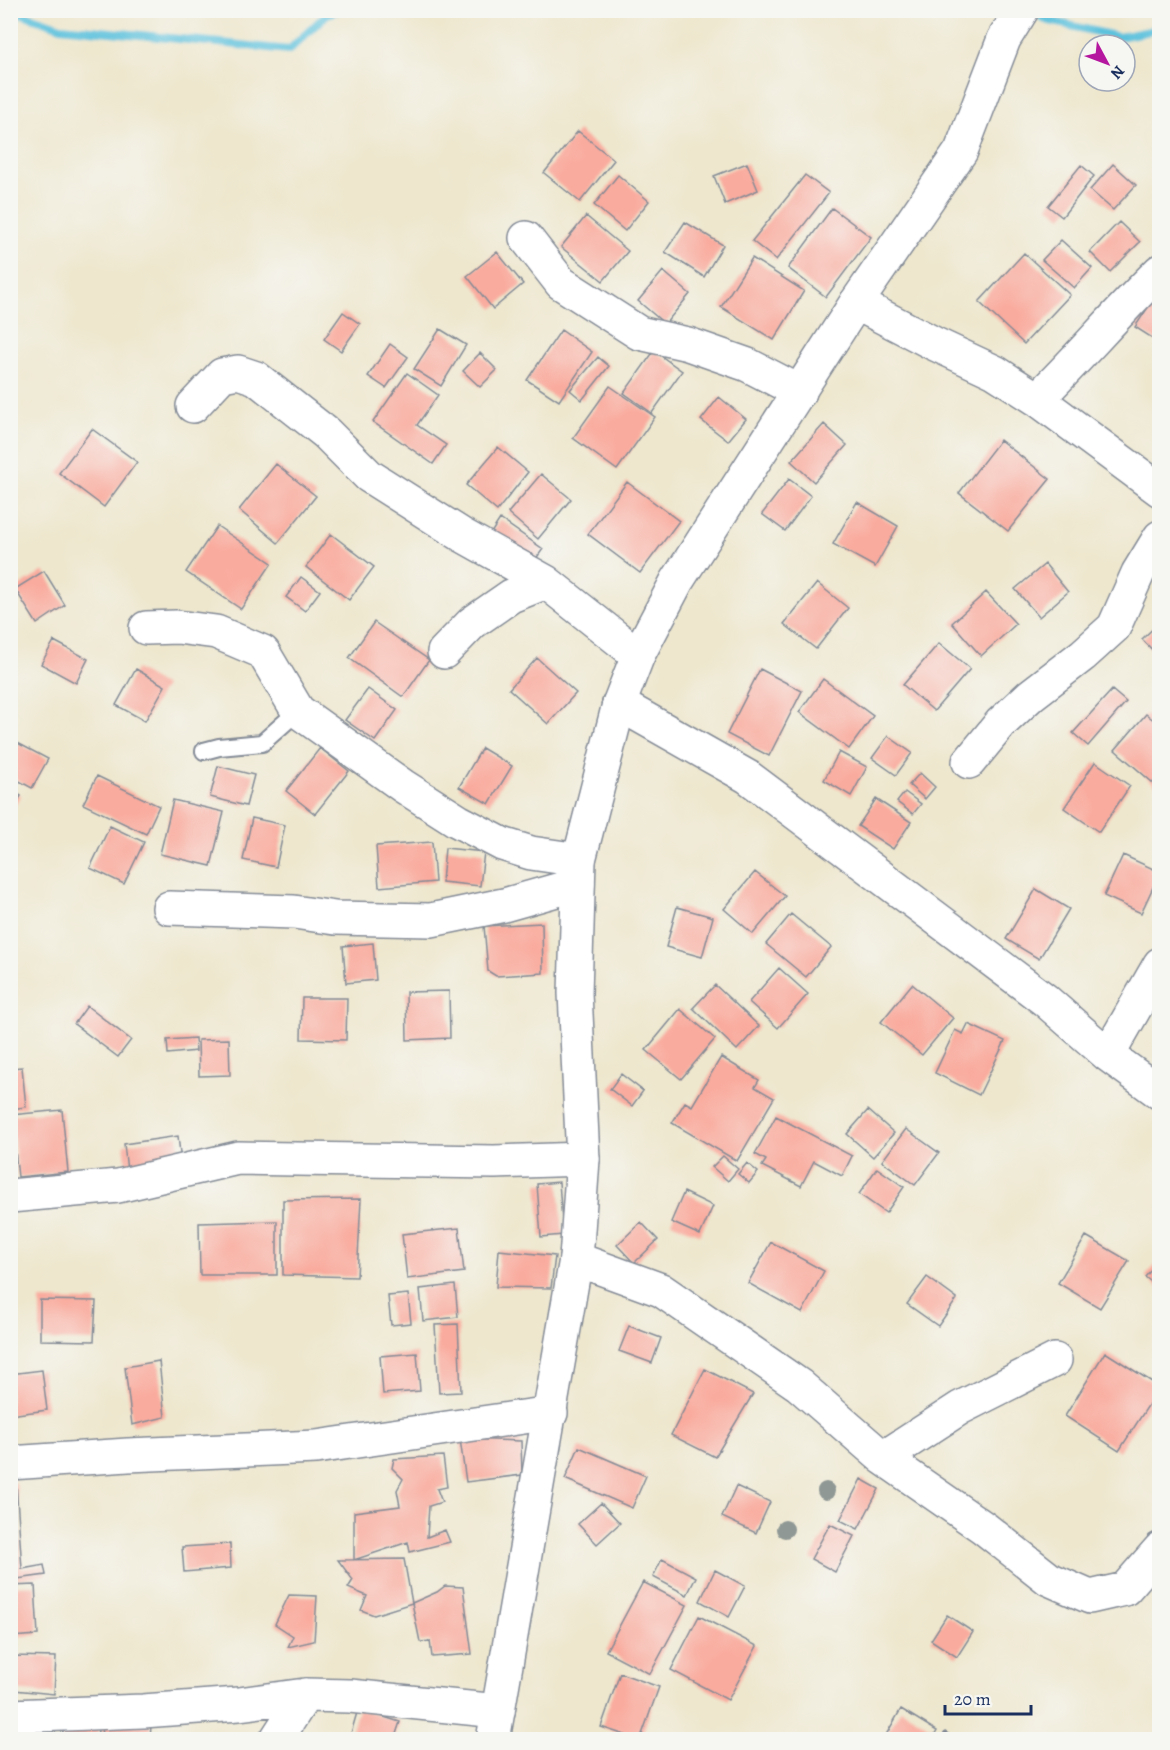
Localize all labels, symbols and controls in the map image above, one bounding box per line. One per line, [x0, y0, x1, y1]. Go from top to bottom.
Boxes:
north arrow [1077, 33, 1137, 93]
text: N [1105, 61, 1130, 84]
scale bar [945, 1678, 1030, 1716]
text: 20 m [954, 1687, 991, 1711]

